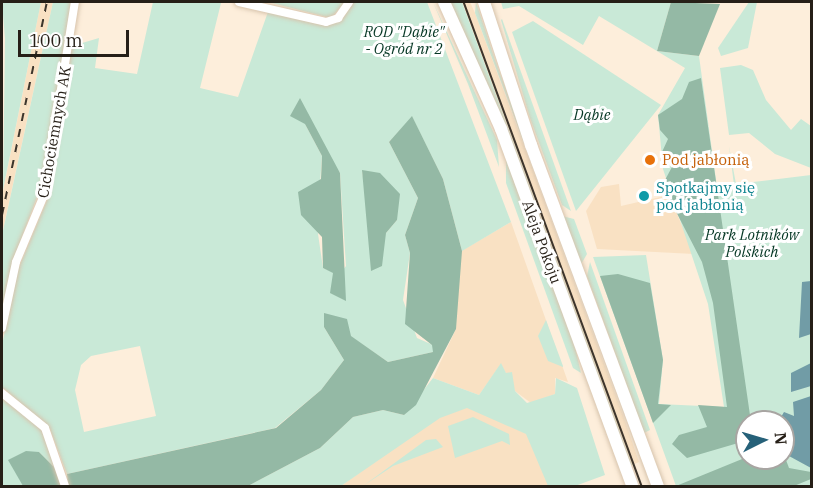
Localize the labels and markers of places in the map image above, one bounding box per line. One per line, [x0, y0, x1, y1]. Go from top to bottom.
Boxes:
place label: Pod jabłonią [662, 151, 749, 169]
marker: Pod jabłonią [643, 153, 657, 167]
place label: Spotkajmy się pod jabłonią [656, 178, 755, 213]
marker: Spotkajmy się pod jabłonią [637, 189, 651, 203]

